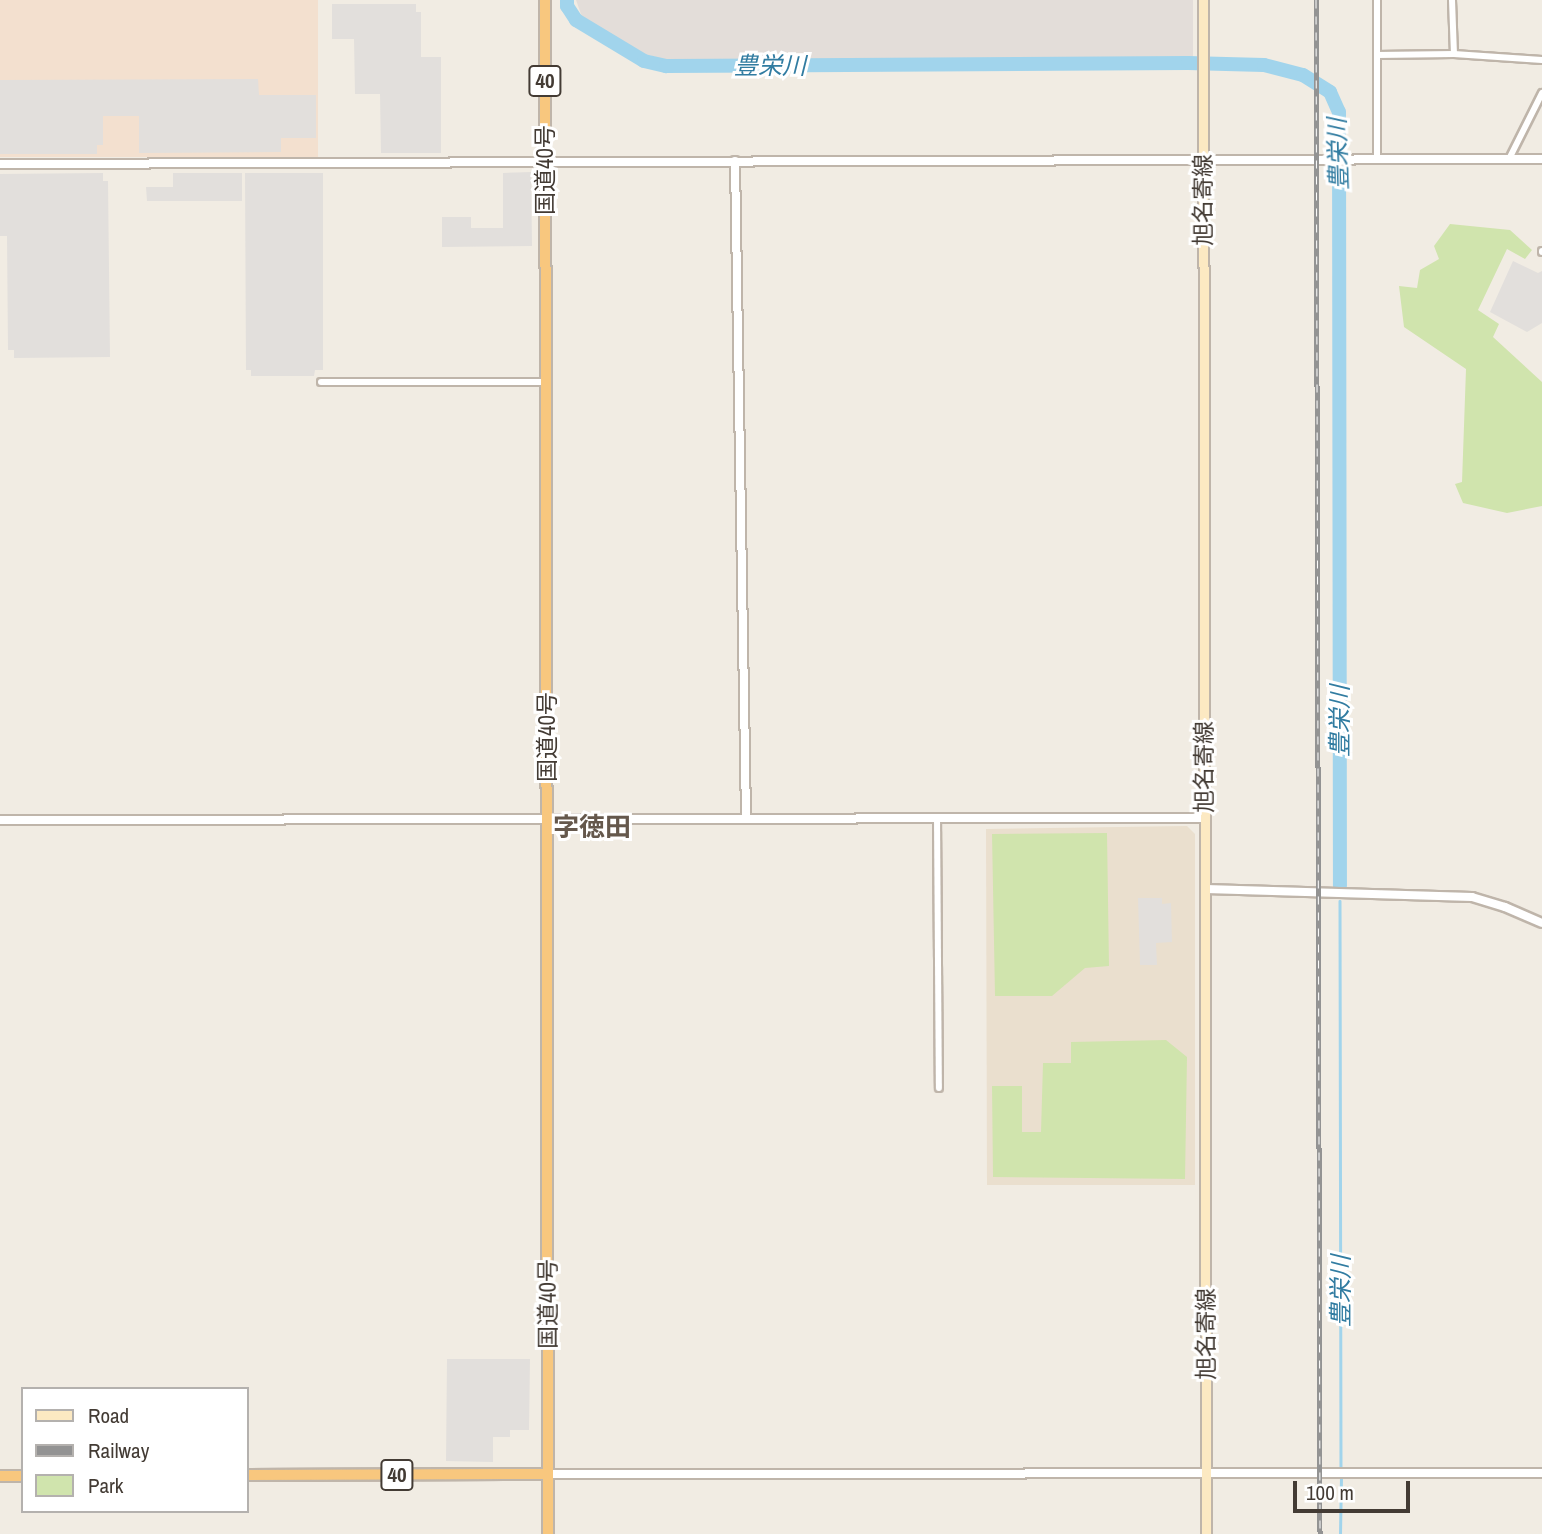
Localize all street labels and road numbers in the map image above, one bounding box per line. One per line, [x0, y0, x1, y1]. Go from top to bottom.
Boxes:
road number: 40 [528, 64, 562, 98]
street label: 国道40号 [531, 125, 559, 215]
street label: 旭名寄線 [1189, 154, 1217, 246]
street label: 国道40号 [533, 692, 561, 782]
street label: 旭名寄線 [1190, 721, 1218, 813]
street label: 国道40号 [534, 1259, 562, 1349]
street label: 旭名寄線 [1192, 1288, 1220, 1380]
road number: 40 [380, 1458, 414, 1492]

